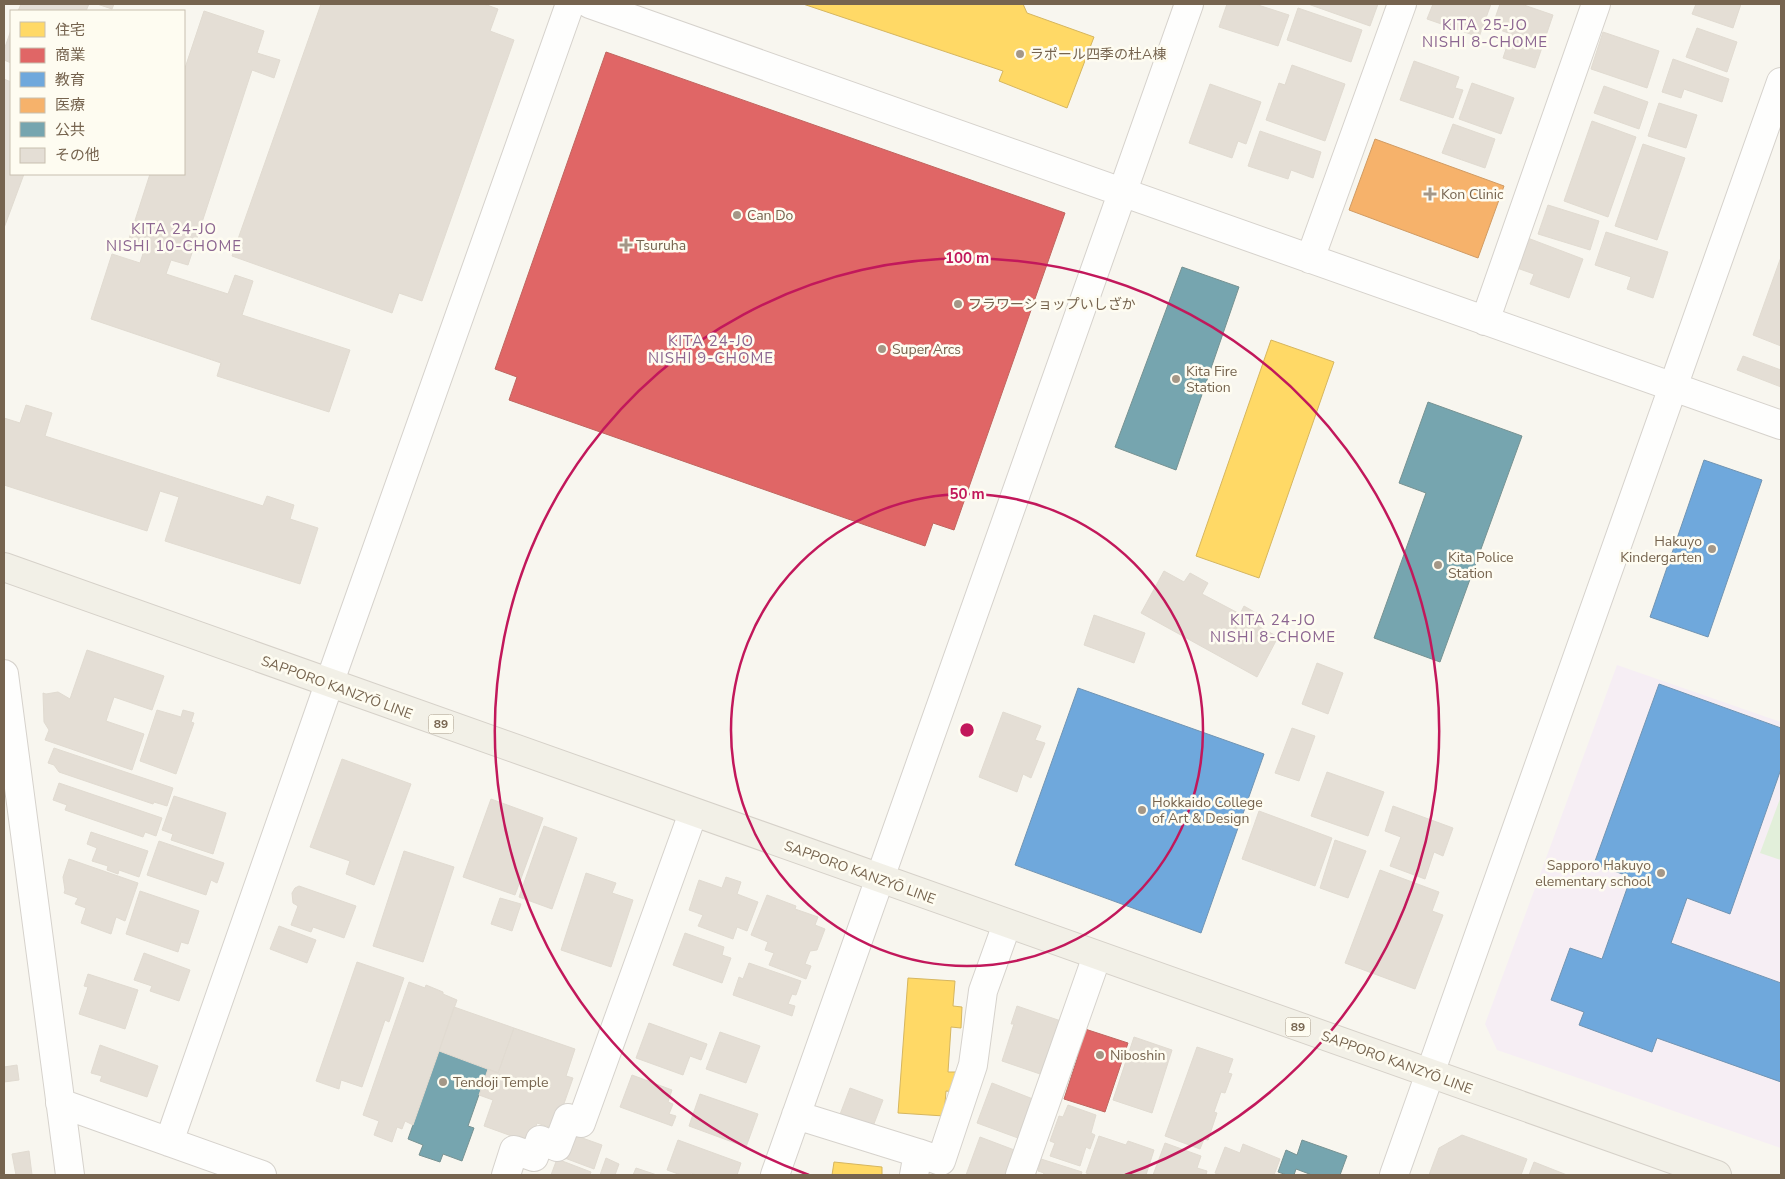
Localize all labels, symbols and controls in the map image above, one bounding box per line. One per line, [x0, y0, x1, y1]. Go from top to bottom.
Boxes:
legend [10, 10, 185, 175]
district label: KITA 25-JO NISHI 8-CHOME [1422, 15, 1548, 52]
text: 住宅 [55, 20, 85, 40]
text: 商業 [55, 45, 85, 65]
place label: ラポール四季の杜A棟 [1030, 45, 1166, 64]
marker: ラポール四季の杜A棟 [1014, 48, 1026, 60]
text: 教育 [55, 70, 85, 90]
text: 医療 [55, 95, 85, 115]
text: 公共 [55, 120, 85, 140]
text: その他 [55, 145, 100, 165]
place label: Kon Clinic [1441, 185, 1504, 204]
marker: Kon Clinic [1423, 187, 1437, 201]
place label: Can Do [747, 206, 794, 225]
marker: Can Do [731, 209, 743, 221]
district label: KITA 24-JO NISHI 10-CHOME [106, 219, 242, 256]
place label: Tsuruha [636, 236, 686, 255]
marker: Tsuruha [620, 239, 632, 251]
text: 100 m [945, 248, 989, 268]
place label: フラワーショップいしざか [968, 295, 1136, 314]
marker: フラワーショップいしざか [952, 298, 964, 310]
district label: KITA 24-JO NISHI 9-CHOME [648, 331, 774, 368]
place label: Super Arcs [892, 340, 961, 359]
marker: Super Arcs [876, 343, 888, 355]
place label: Kita Fire Station [1186, 362, 1237, 397]
marker: Kita Fire Station [1170, 373, 1182, 385]
text: 50 m [949, 484, 985, 504]
place label: Hakuyo Kindergarten [1620, 532, 1702, 567]
marker: Hakuyo Kindergarten [1706, 543, 1718, 555]
place label: Kita Police Station [1448, 548, 1513, 583]
marker: Kita Police Station [1432, 559, 1444, 571]
district label: KITA 24-JO NISHI 8-CHOME [1210, 610, 1336, 647]
street label: SAPPORO KANZYŌ LINE [259, 651, 415, 724]
road number: 89 [428, 714, 454, 734]
centre of rings [958, 721, 976, 739]
place label: Hokkaido College of Art & Design [1152, 793, 1263, 828]
marker: Hokkaido College of Art & Design [1136, 804, 1148, 816]
street label: SAPPORO KANZYŌ LINE [782, 836, 938, 909]
place label: Sapporo Hakuyo elementary school [1535, 856, 1652, 891]
marker: Sapporo Hakuyo elementary school [1655, 867, 1667, 879]
road number: 89 [1286, 1018, 1310, 1036]
street label: SAPPORO KANZYŌ LINE [1319, 1026, 1475, 1099]
place label: Niboshin [1110, 1046, 1165, 1065]
marker: Niboshin [1094, 1049, 1106, 1061]
place label: Tendoji Temple [453, 1073, 548, 1092]
marker: Tendoji Temple [437, 1076, 449, 1088]

